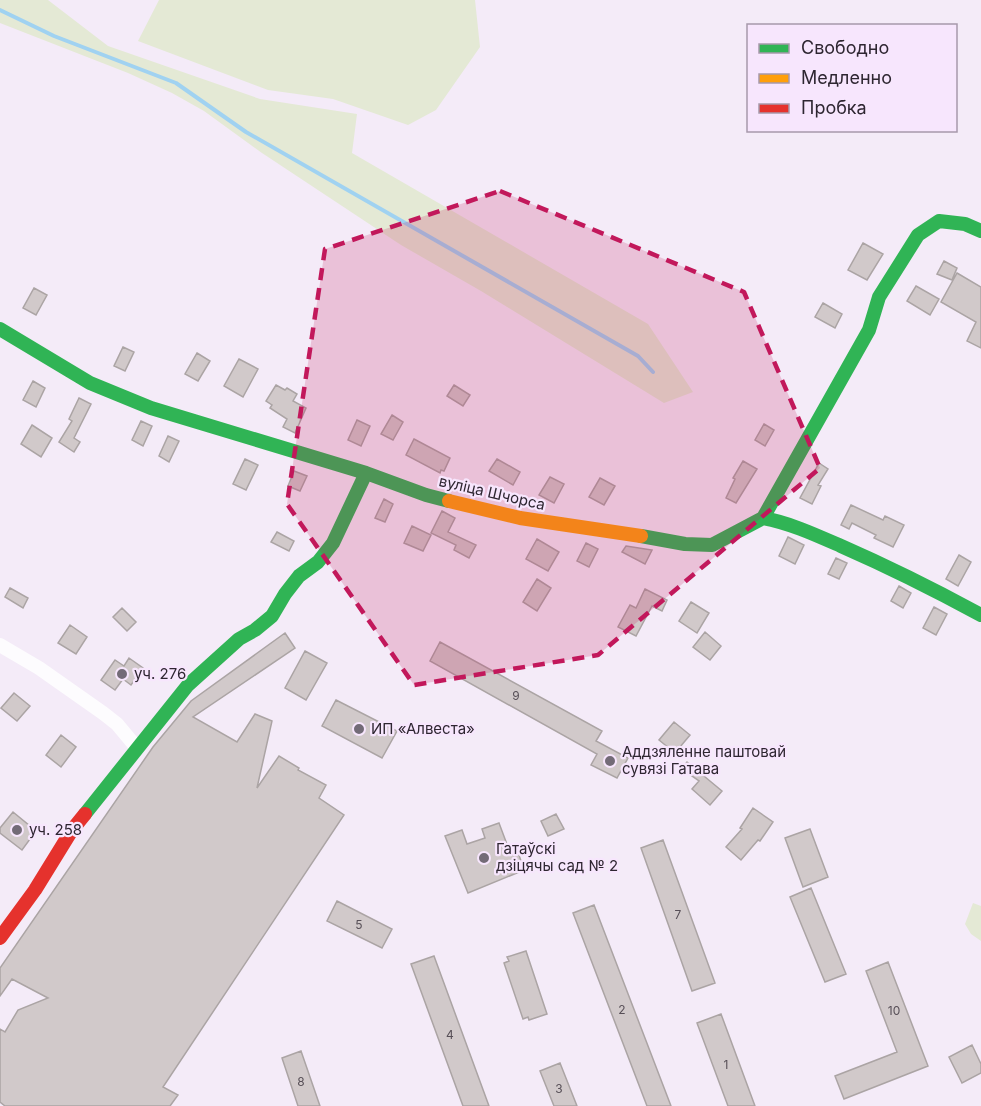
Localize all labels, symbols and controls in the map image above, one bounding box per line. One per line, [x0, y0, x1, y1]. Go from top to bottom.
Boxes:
legend [747, 24, 957, 132]
text: Свободно [801, 37, 889, 58]
text: Медленно [801, 67, 892, 88]
text: Пробка [801, 97, 867, 118]
street label: вуліца Шчорса [437, 471, 547, 514]
place label: уч. 276 [134, 664, 186, 683]
marker: уч. 276 [115, 667, 129, 681]
house number: 9 [512, 688, 520, 703]
place label: ИП «Алвеста» [371, 719, 475, 738]
marker: ИП «Алвеста» [352, 722, 366, 736]
place label: Аддзяленне паштовай сувязі Гатава [622, 742, 786, 778]
marker: Аддзяленне паштовай сувязі Гатава [603, 754, 617, 768]
place label: уч. 258 [29, 820, 82, 839]
marker: уч. 258 [10, 823, 24, 837]
place label: Гатаўскі дзіцячы сад № 2 [496, 839, 618, 875]
marker: Гатаўскі дзіцячы сад № 2 [477, 851, 491, 865]
house number: 7 [675, 907, 682, 922]
house number: 5 [355, 917, 363, 932]
house number: 2 [618, 1002, 626, 1017]
house number: 10 [888, 1003, 900, 1018]
house number: 4 [446, 1027, 454, 1042]
house number: 1 [724, 1057, 728, 1072]
house number: 8 [297, 1074, 305, 1089]
house number: 3 [555, 1081, 563, 1096]

